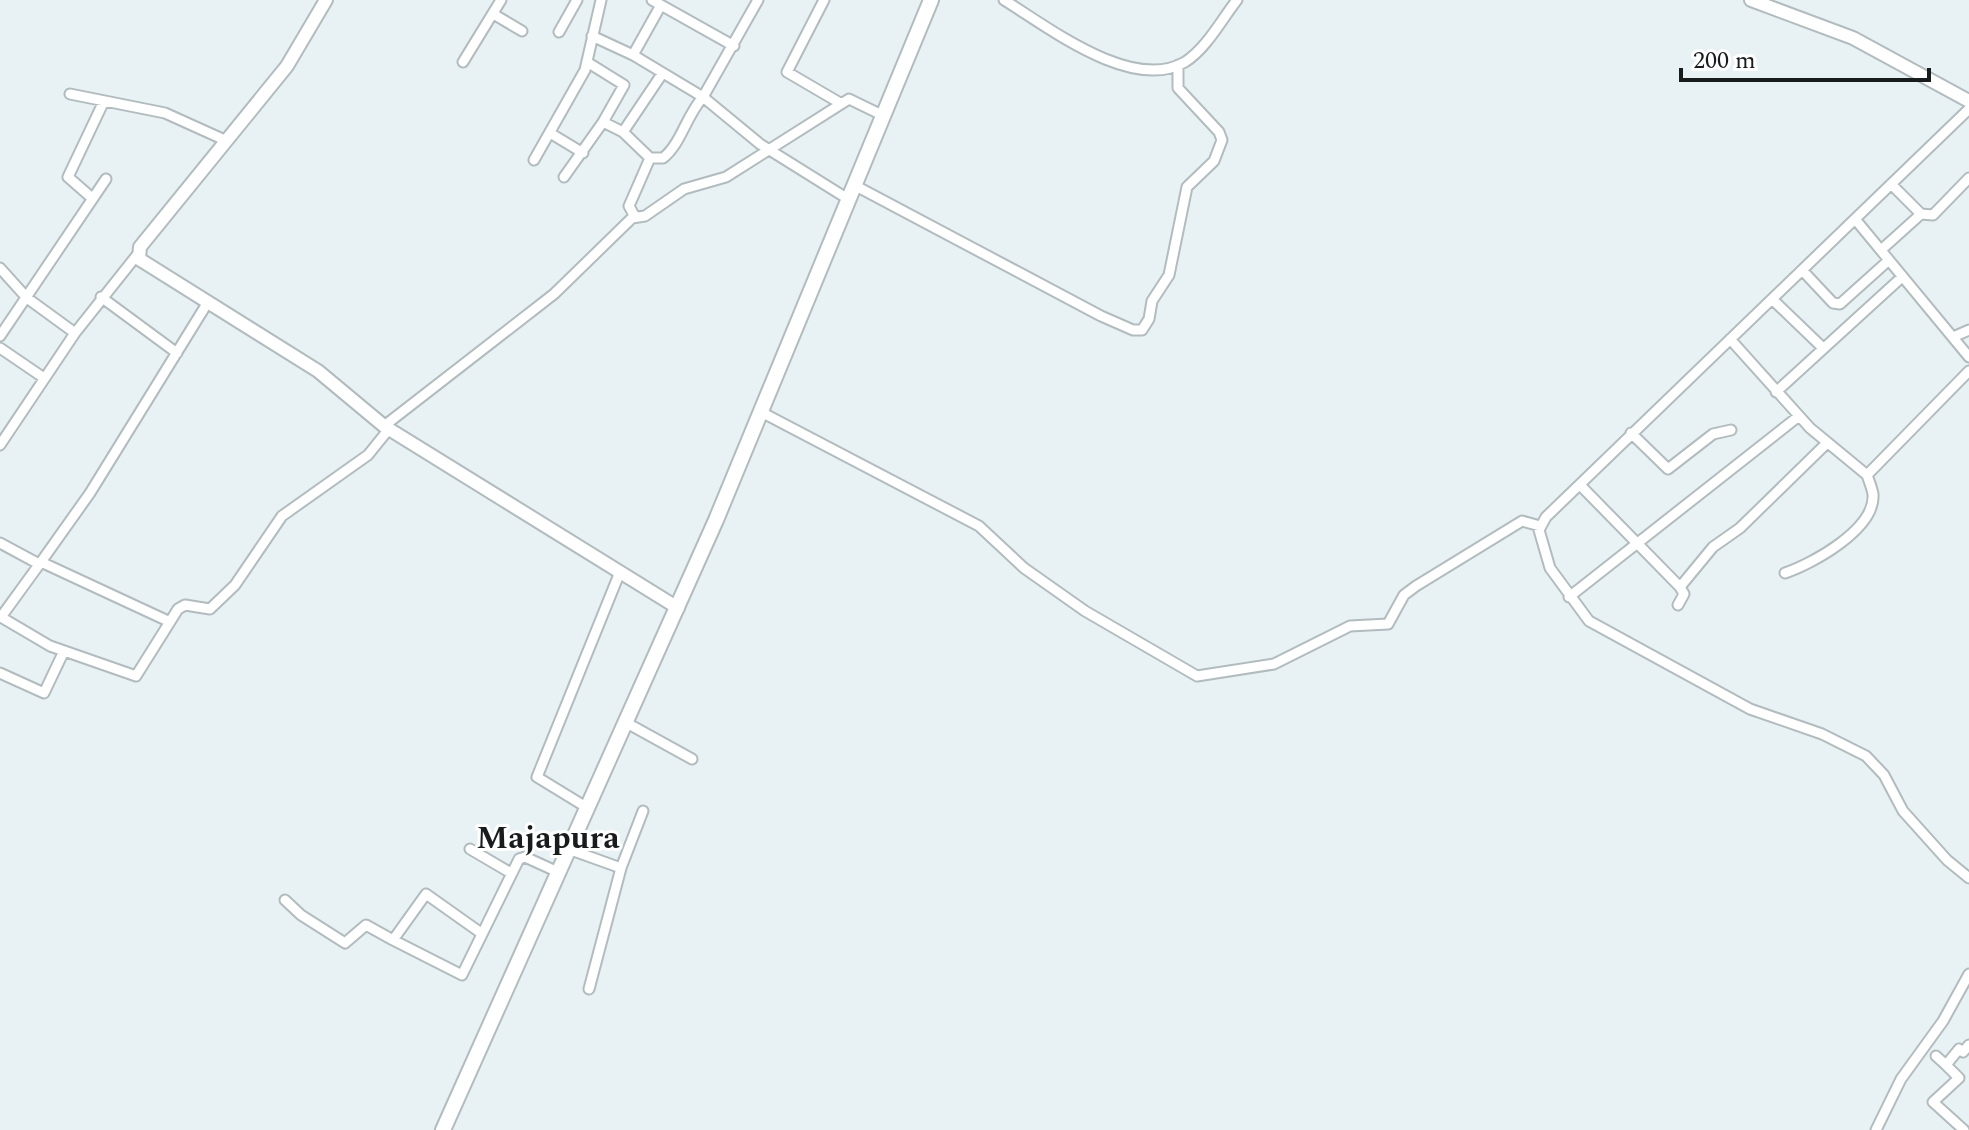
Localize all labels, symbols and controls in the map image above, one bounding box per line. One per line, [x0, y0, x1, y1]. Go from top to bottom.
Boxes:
scale bar [1681, 32, 1929, 82]
text: 200 m [1693, 43, 1756, 79]
district label: Majapura [476, 814, 620, 863]

